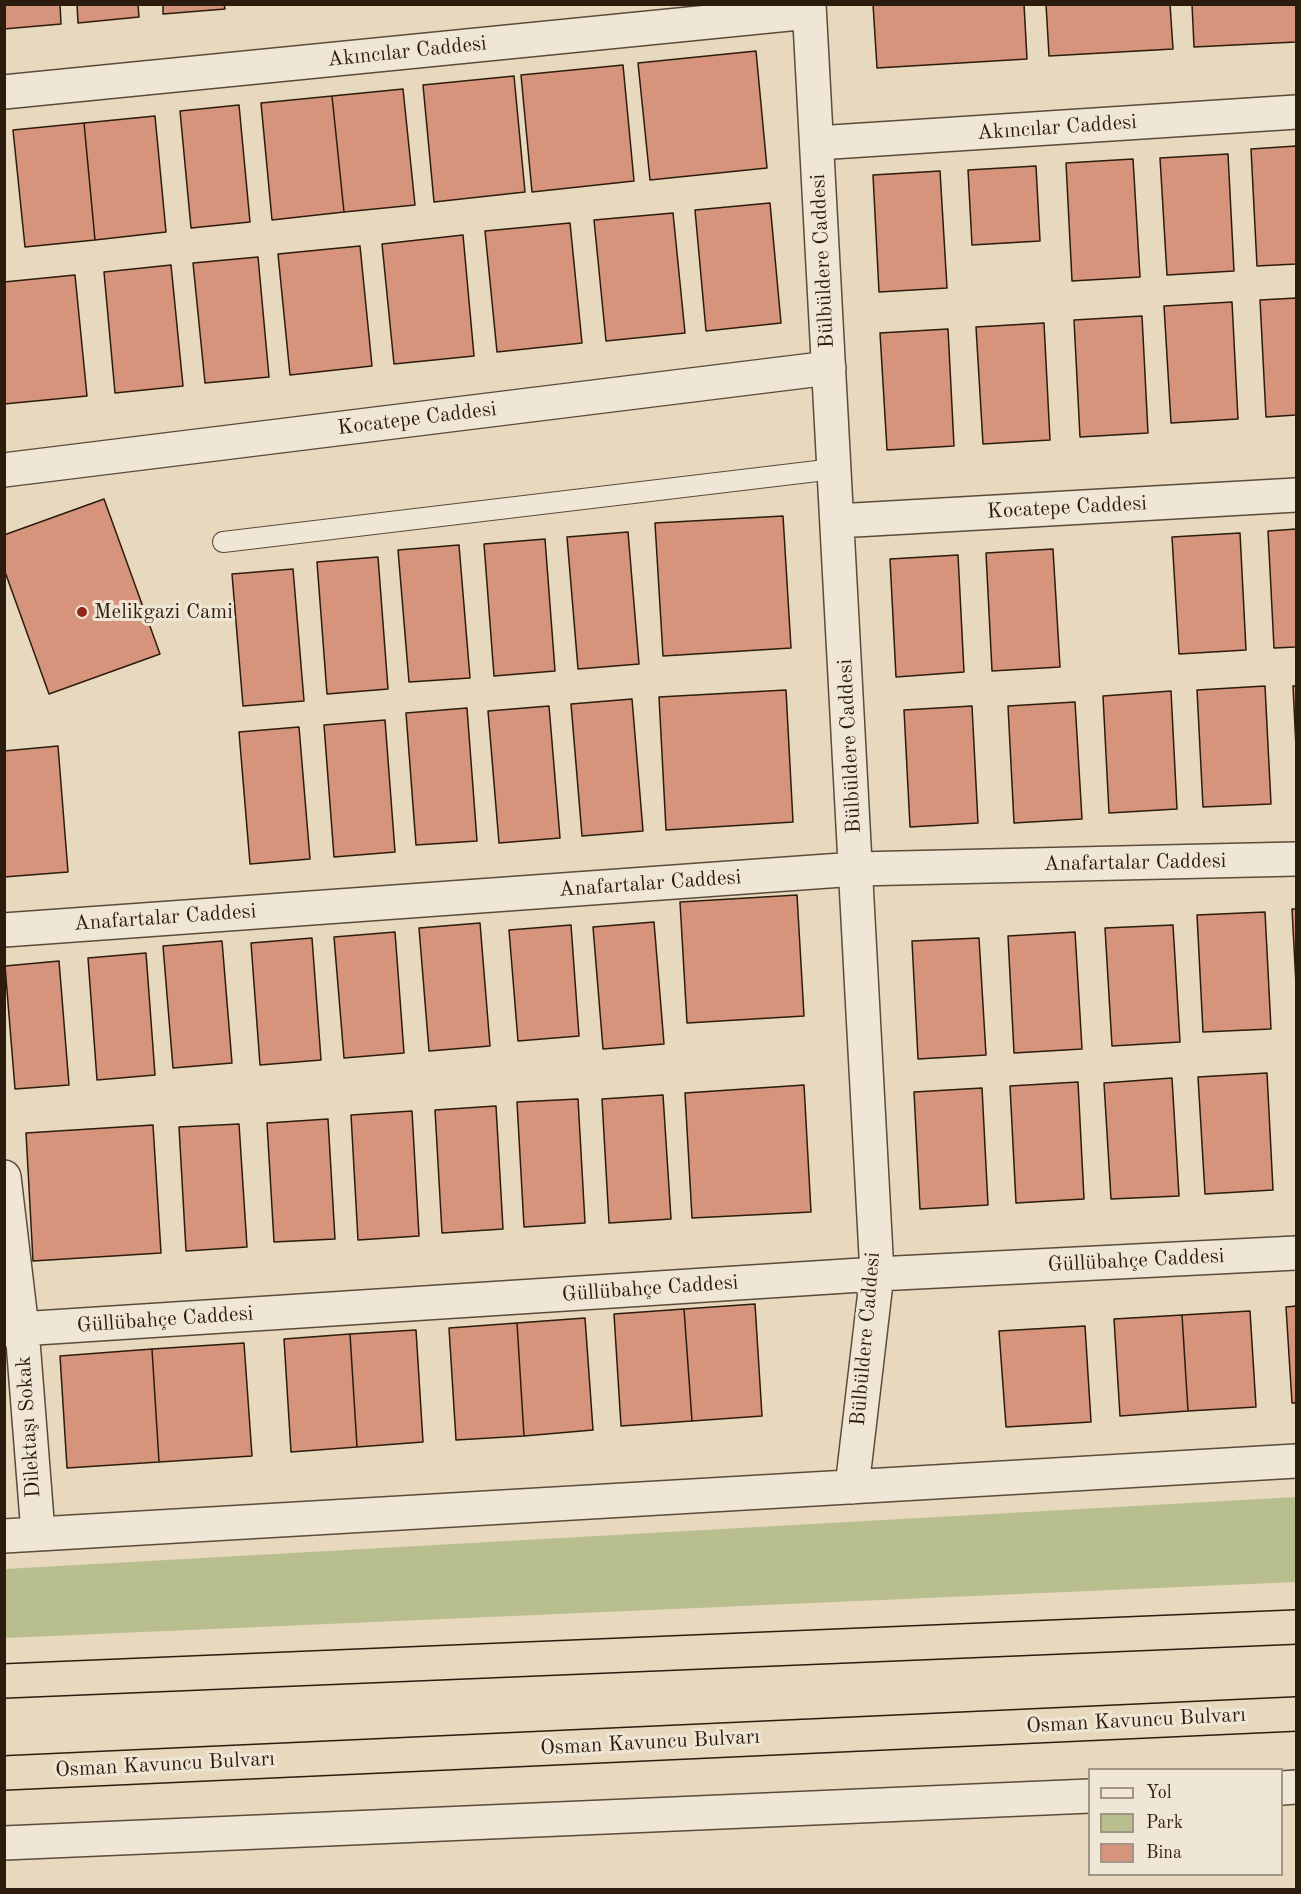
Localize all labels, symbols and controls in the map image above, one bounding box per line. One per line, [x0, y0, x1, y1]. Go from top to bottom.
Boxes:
street label: Akıncılar Caddesi [326, 31, 488, 73]
street label: Akıncılar Caddesi [976, 110, 1138, 146]
street label: Bülbüldere Caddesi [806, 173, 840, 349]
street label: Kocatepe Caddesi [336, 397, 498, 441]
street label: Kocatepe Caddesi [986, 491, 1148, 525]
place label: Melikgazi Cami [94, 599, 233, 625]
marker: Melikgazi Cami [75, 605, 89, 619]
street label: Bülbüldere Caddesi [833, 658, 867, 834]
street label: Anafartalar Caddesi [1043, 849, 1227, 877]
street label: Anafartalar Caddesi [558, 865, 742, 903]
street label: Anafartalar Caddesi [73, 899, 257, 937]
street label: Güllübahçe Caddesi [1047, 1244, 1225, 1278]
street label: Bülbüldere Caddesi [846, 1251, 886, 1427]
street label: Güllübahçe Caddesi [561, 1270, 739, 1308]
street label: Güllübahçe Caddesi [76, 1301, 254, 1339]
street label: Dilektaşı Sokak [11, 1355, 47, 1499]
street label: Osman Kavuncu Bulvarı [1025, 1703, 1247, 1739]
street label: Osman Kavuncu Bulvarı [539, 1725, 761, 1761]
street label: Osman Kavuncu Bulvarı [54, 1747, 276, 1783]
legend [1088, 1768, 1283, 1876]
text: Yol [1146, 1784, 1172, 1802]
text: Park [1146, 1814, 1183, 1832]
text: Bina [1146, 1844, 1182, 1862]

